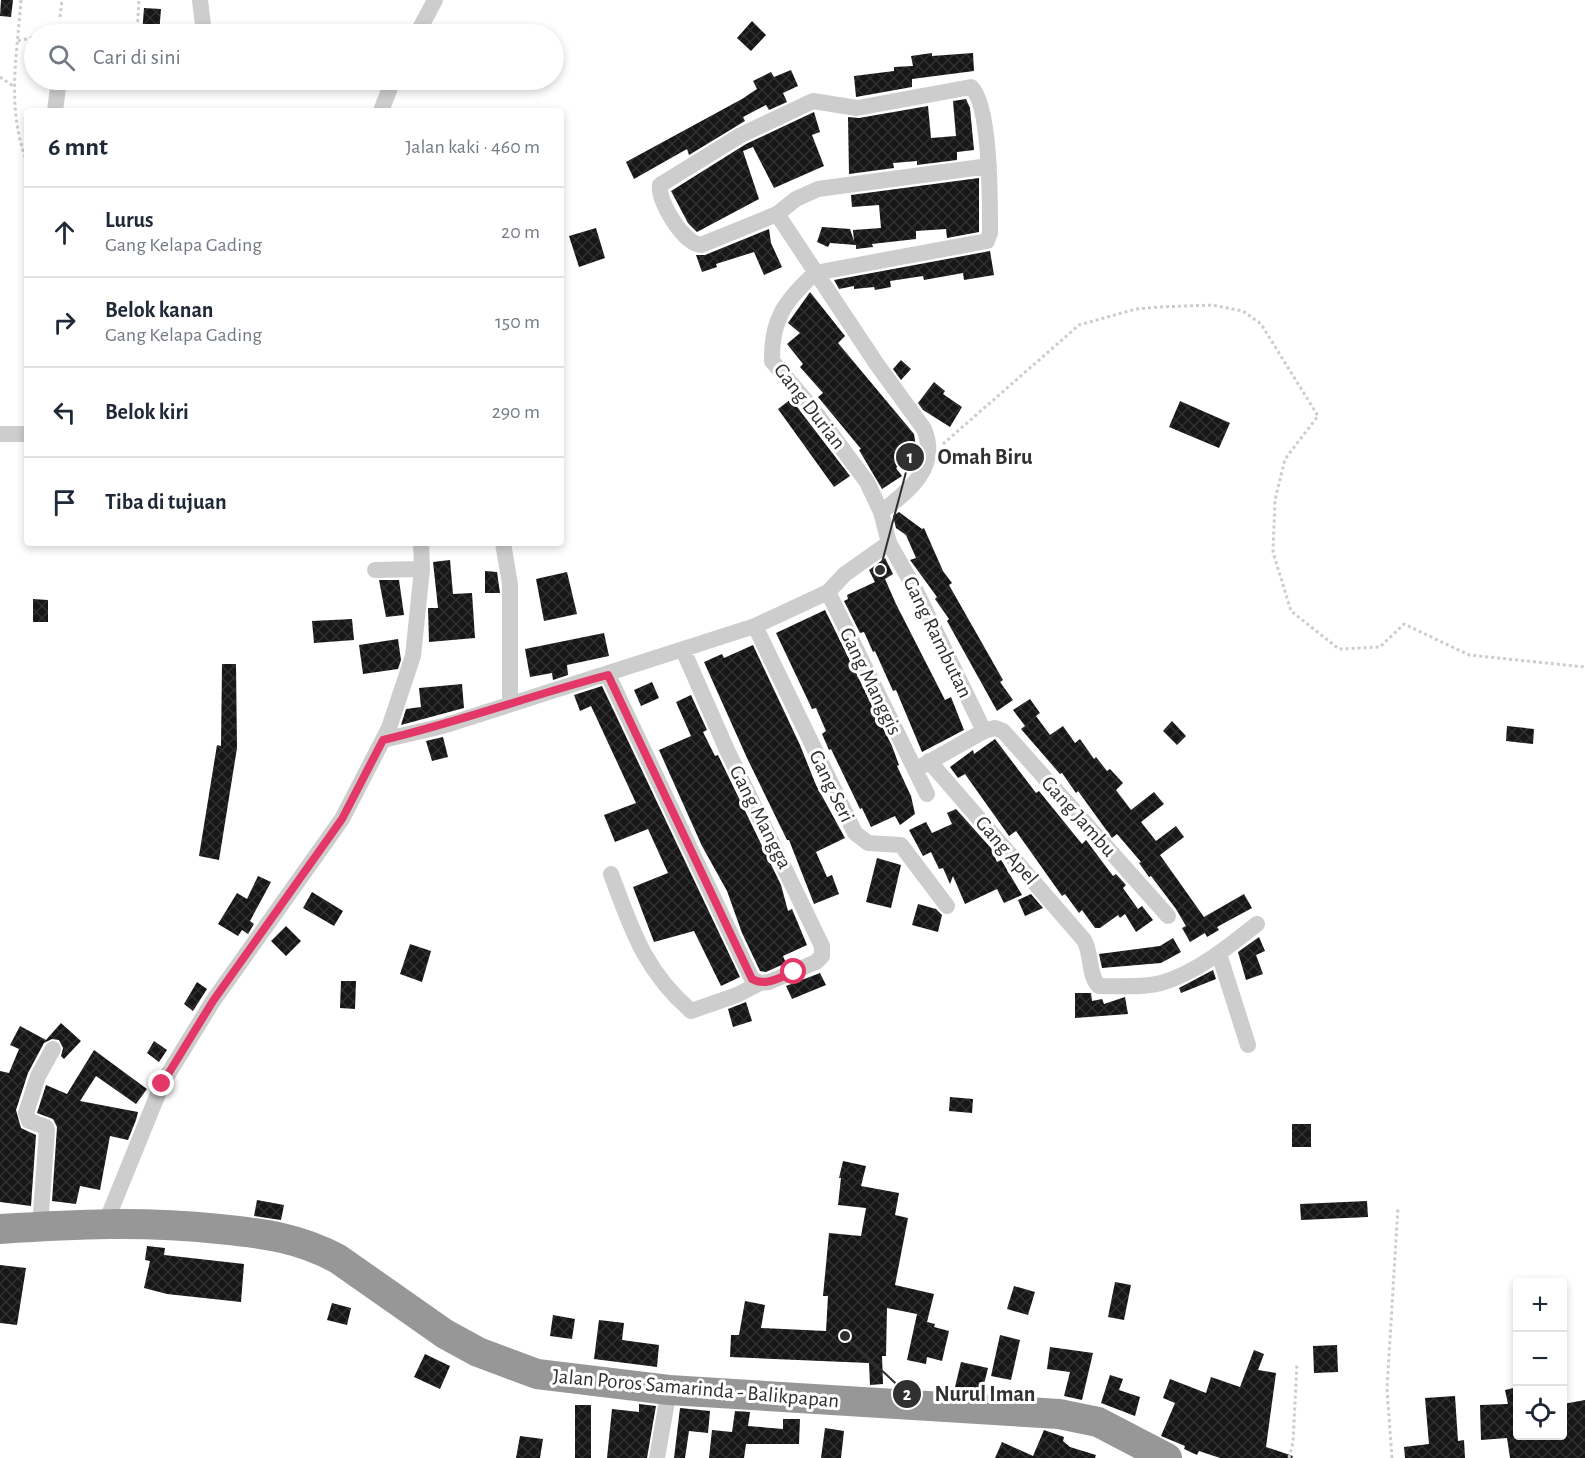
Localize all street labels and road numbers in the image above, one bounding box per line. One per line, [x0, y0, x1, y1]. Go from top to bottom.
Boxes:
street label: Gang Durian [770, 359, 849, 453]
street label: Gang Rambutan [899, 573, 976, 701]
street label: Gang Manggis [836, 624, 906, 738]
street label: Gang Seri [805, 747, 858, 826]
street label: Gang Mangga [726, 762, 796, 873]
street label: Gang Jambu [1037, 772, 1120, 861]
street label: Gang Apel [971, 812, 1042, 889]
street label: Jalan Poros Samarinda - Balikpapan [552, 1366, 840, 1411]

